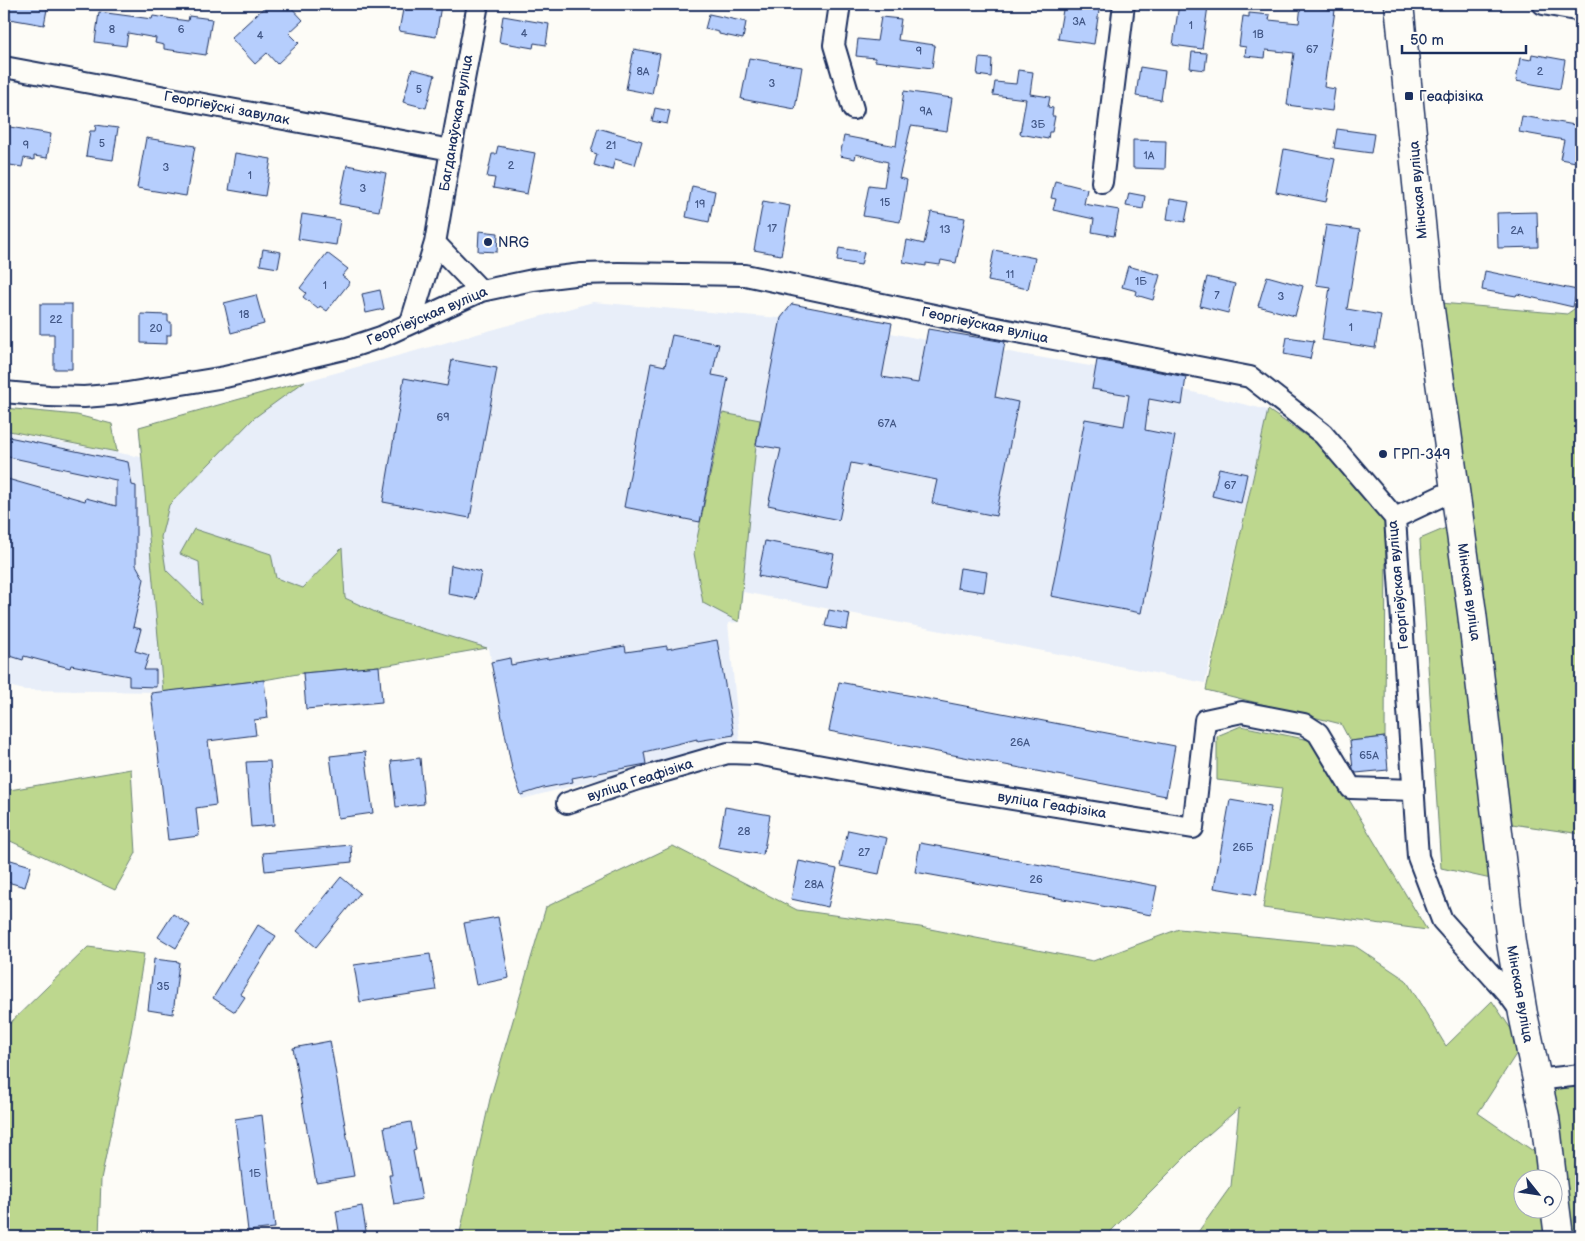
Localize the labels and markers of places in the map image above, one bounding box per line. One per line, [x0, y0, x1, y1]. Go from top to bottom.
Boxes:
place label: Геафізіка [1419, 88, 1484, 105]
marker: Геафізіка [1403, 90, 1415, 102]
place label: NRG [498, 234, 529, 251]
marker: NRG [482, 236, 494, 248]
place label: ГРП-349 [1393, 446, 1450, 463]
marker: ГРП-349 [1377, 448, 1389, 460]

